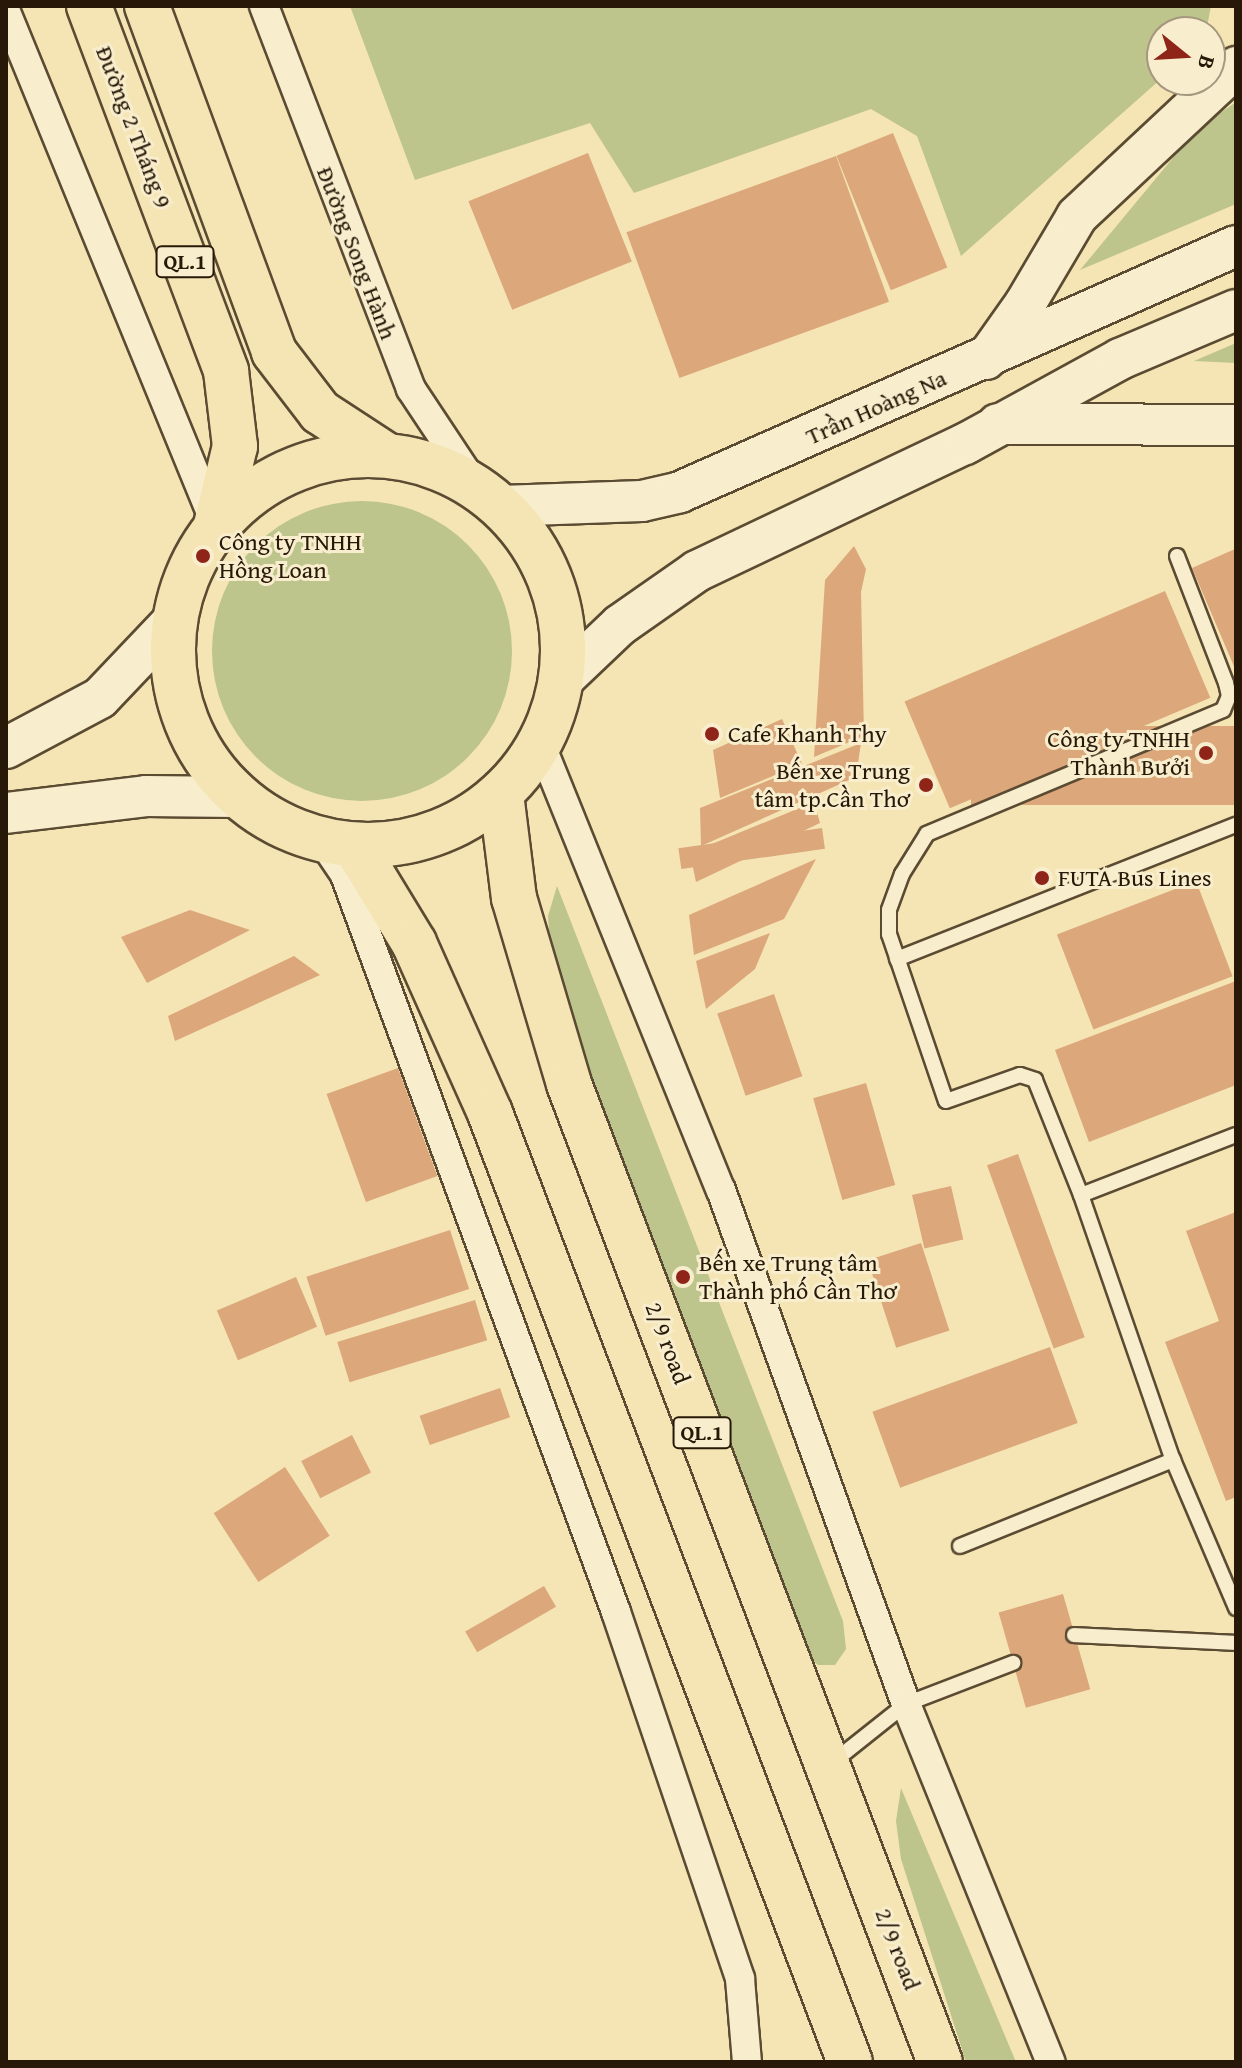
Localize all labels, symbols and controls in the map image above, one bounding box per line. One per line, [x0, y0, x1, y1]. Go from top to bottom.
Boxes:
north arrow [1146, 16, 1226, 96]
street label: Đường 2 Tháng 9 [90, 42, 178, 212]
text: B [1190, 51, 1224, 74]
street label: Đường Song Hành [311, 163, 403, 343]
road number: QL.1 [155, 244, 215, 280]
street label: Trần Hoàng Na [801, 363, 951, 451]
place label: Công ty TNHH Hồng Loan [219, 528, 362, 584]
marker: Công ty TNHH Hồng Loan [194, 547, 212, 565]
place label: Cafe Khanh Thy [728, 720, 887, 748]
marker: Cafe Khanh Thy [703, 725, 721, 743]
place label: Công ty TNHH Thành Bưởi [1047, 725, 1190, 781]
marker: Công ty TNHH Thành Bưởi [1197, 744, 1215, 762]
place label: Bến xe Trung tâm tp.Cần Thơ [755, 757, 910, 813]
marker: Bến xe Trung tâm tp.Cần Thơ [917, 776, 935, 794]
place label: FUTA Bus Lines [1058, 864, 1211, 892]
marker: FUTA Bus Lines [1033, 869, 1051, 887]
place label: Bến xe Trung tâm Thành phố Cần Thơ [699, 1249, 897, 1305]
marker: Bến xe Trung tâm Thành phố Cần Thơ [674, 1268, 692, 1286]
street label: 2/9 road [639, 1298, 697, 1388]
road number: QL.1 [672, 1415, 732, 1451]
street label: 2/9 road [869, 1904, 927, 1994]

